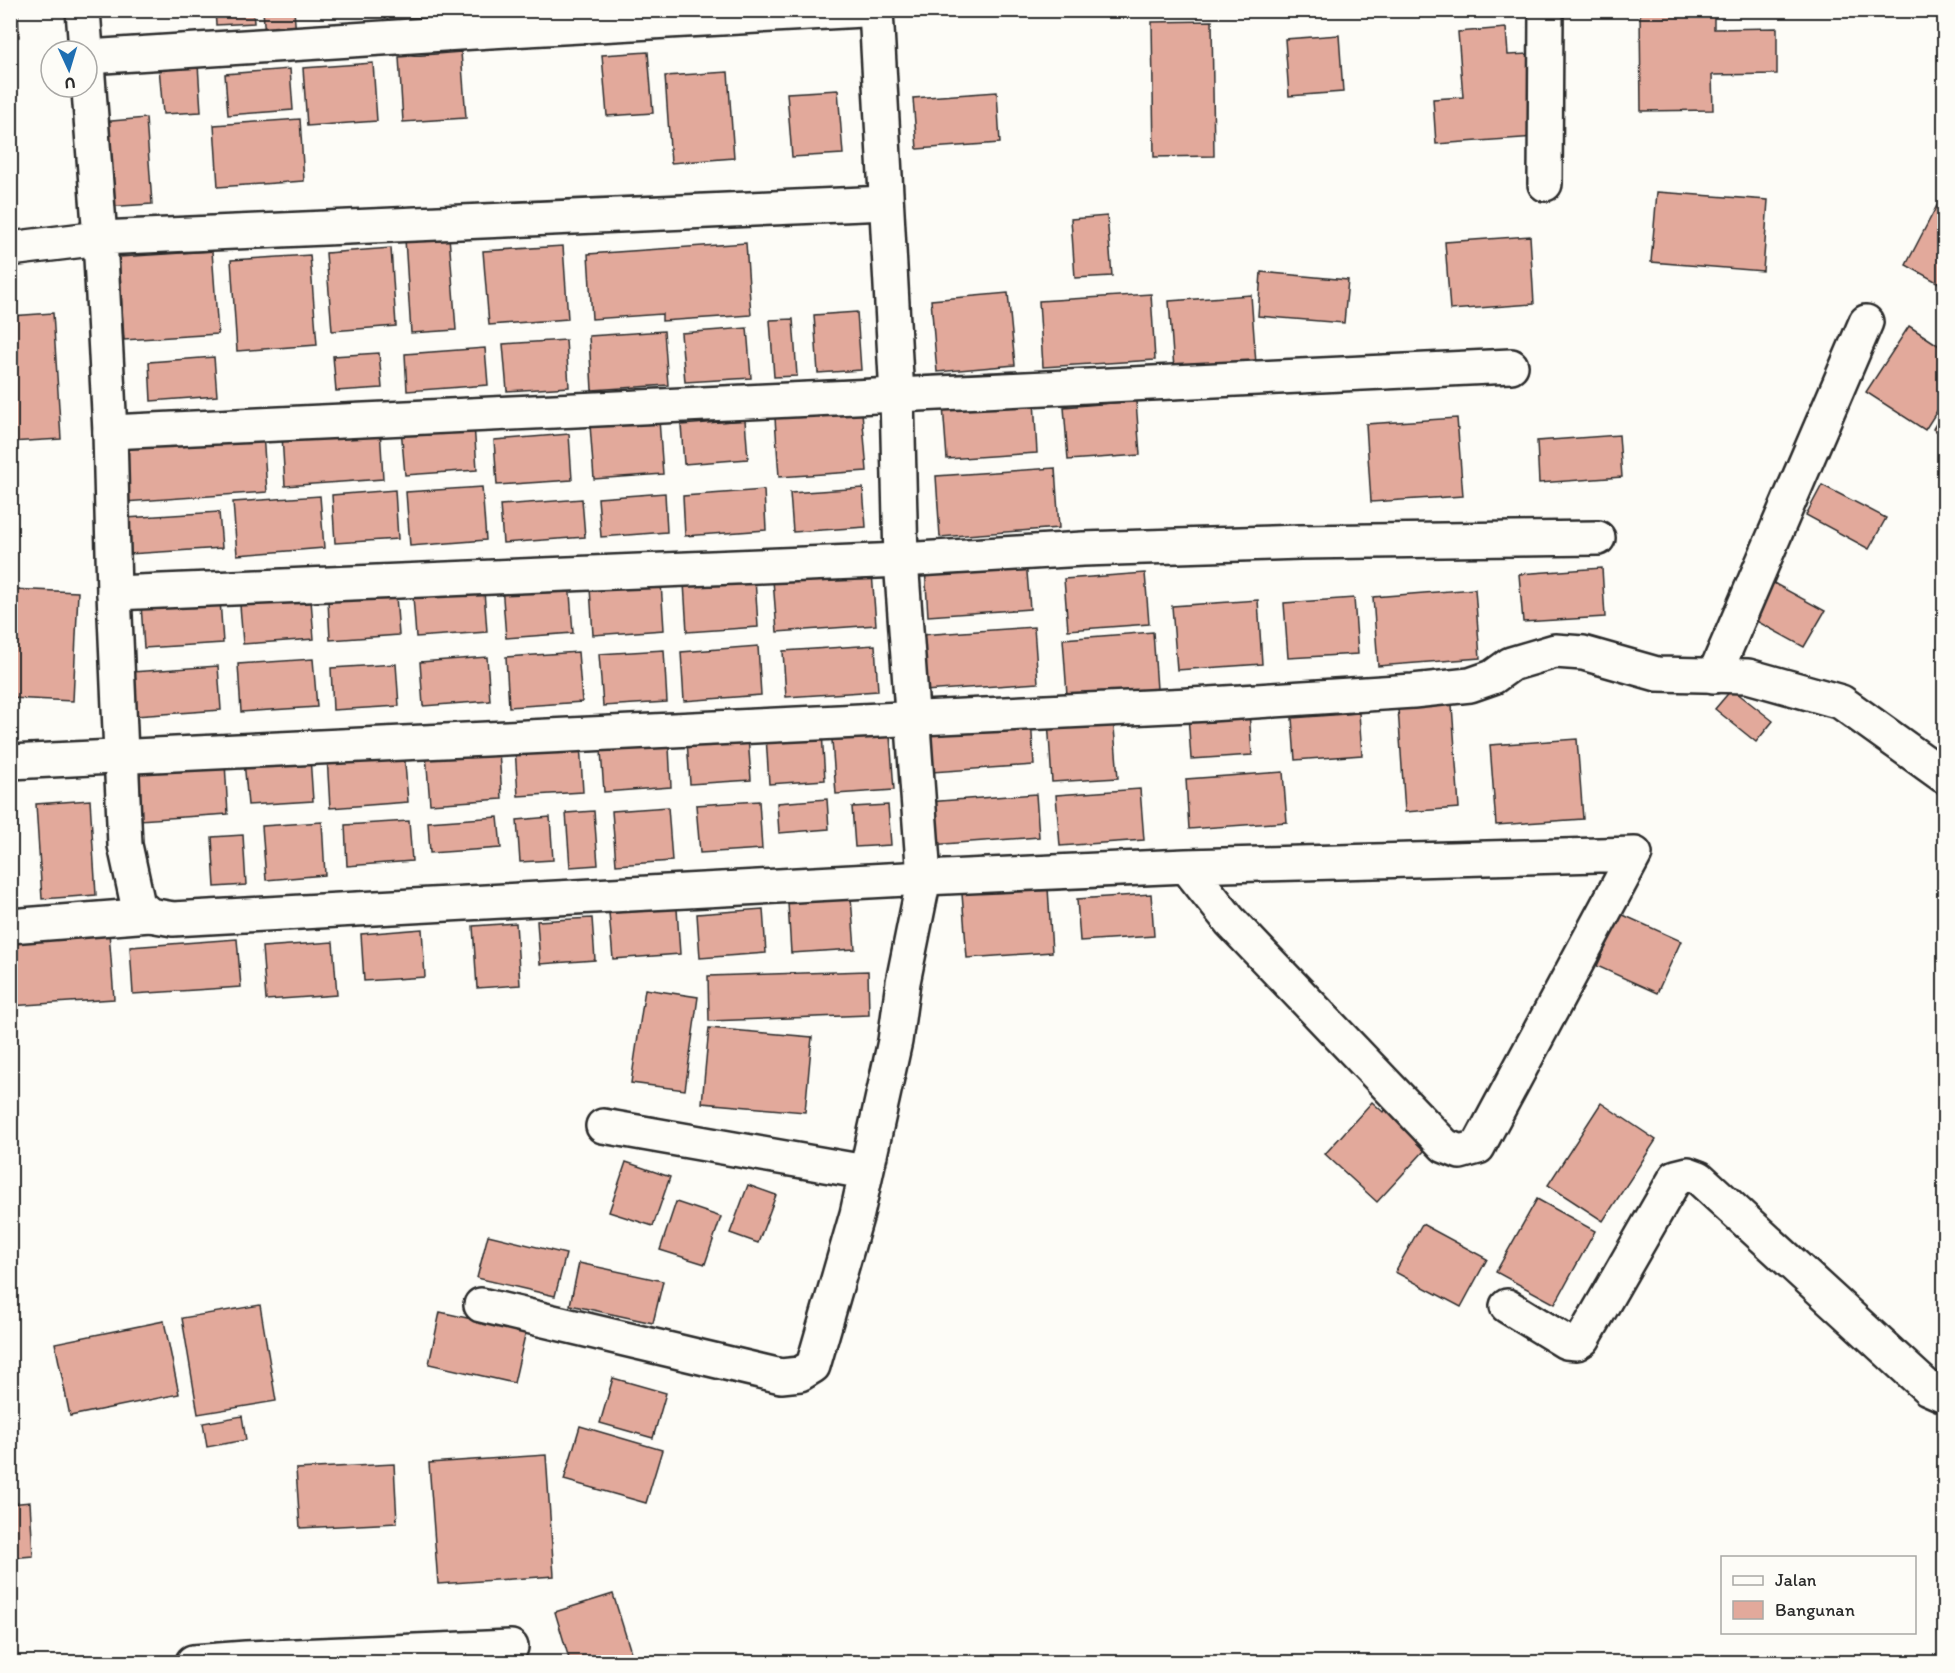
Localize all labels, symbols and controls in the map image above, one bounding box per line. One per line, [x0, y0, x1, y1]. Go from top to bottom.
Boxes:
north arrow [39, 39, 99, 99]
text: U [64, 74, 76, 93]
legend [1721, 1556, 1916, 1634]
text: Jalan [1775, 1569, 1817, 1591]
text: Bangunan [1775, 1599, 1855, 1621]

